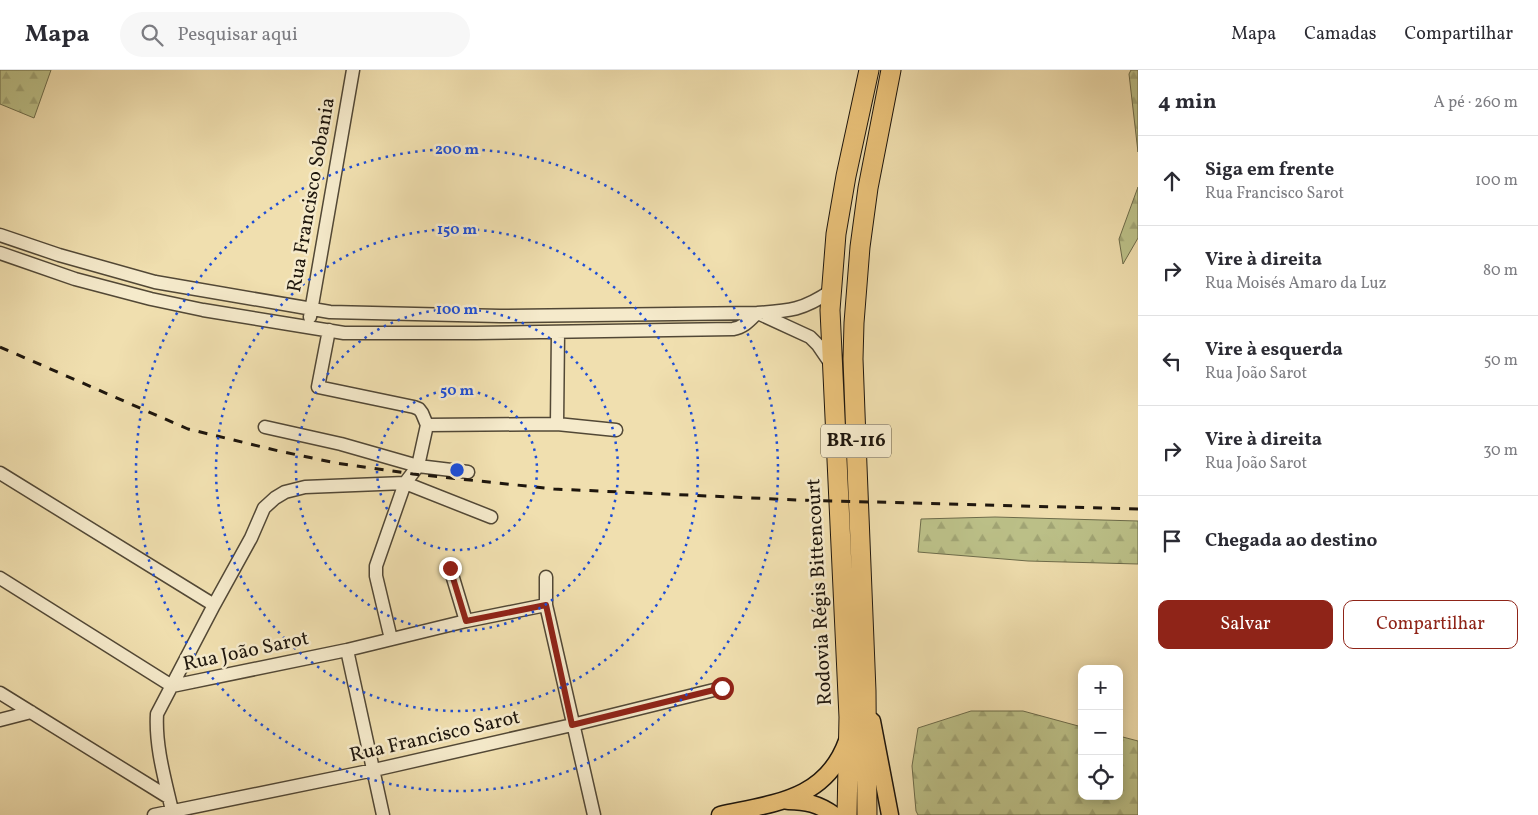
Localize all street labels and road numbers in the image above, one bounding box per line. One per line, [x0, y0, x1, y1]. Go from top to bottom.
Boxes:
street label: Rua Francisco Sobania [281, 95, 343, 295]
road number: BR-116 [821, 424, 891, 458]
street label: Rodovia Régis Bittencourt [800, 478, 840, 706]
street label: Rua João Sarot [181, 625, 311, 679]
street label: Rua Francisco Sarot [347, 704, 523, 770]

